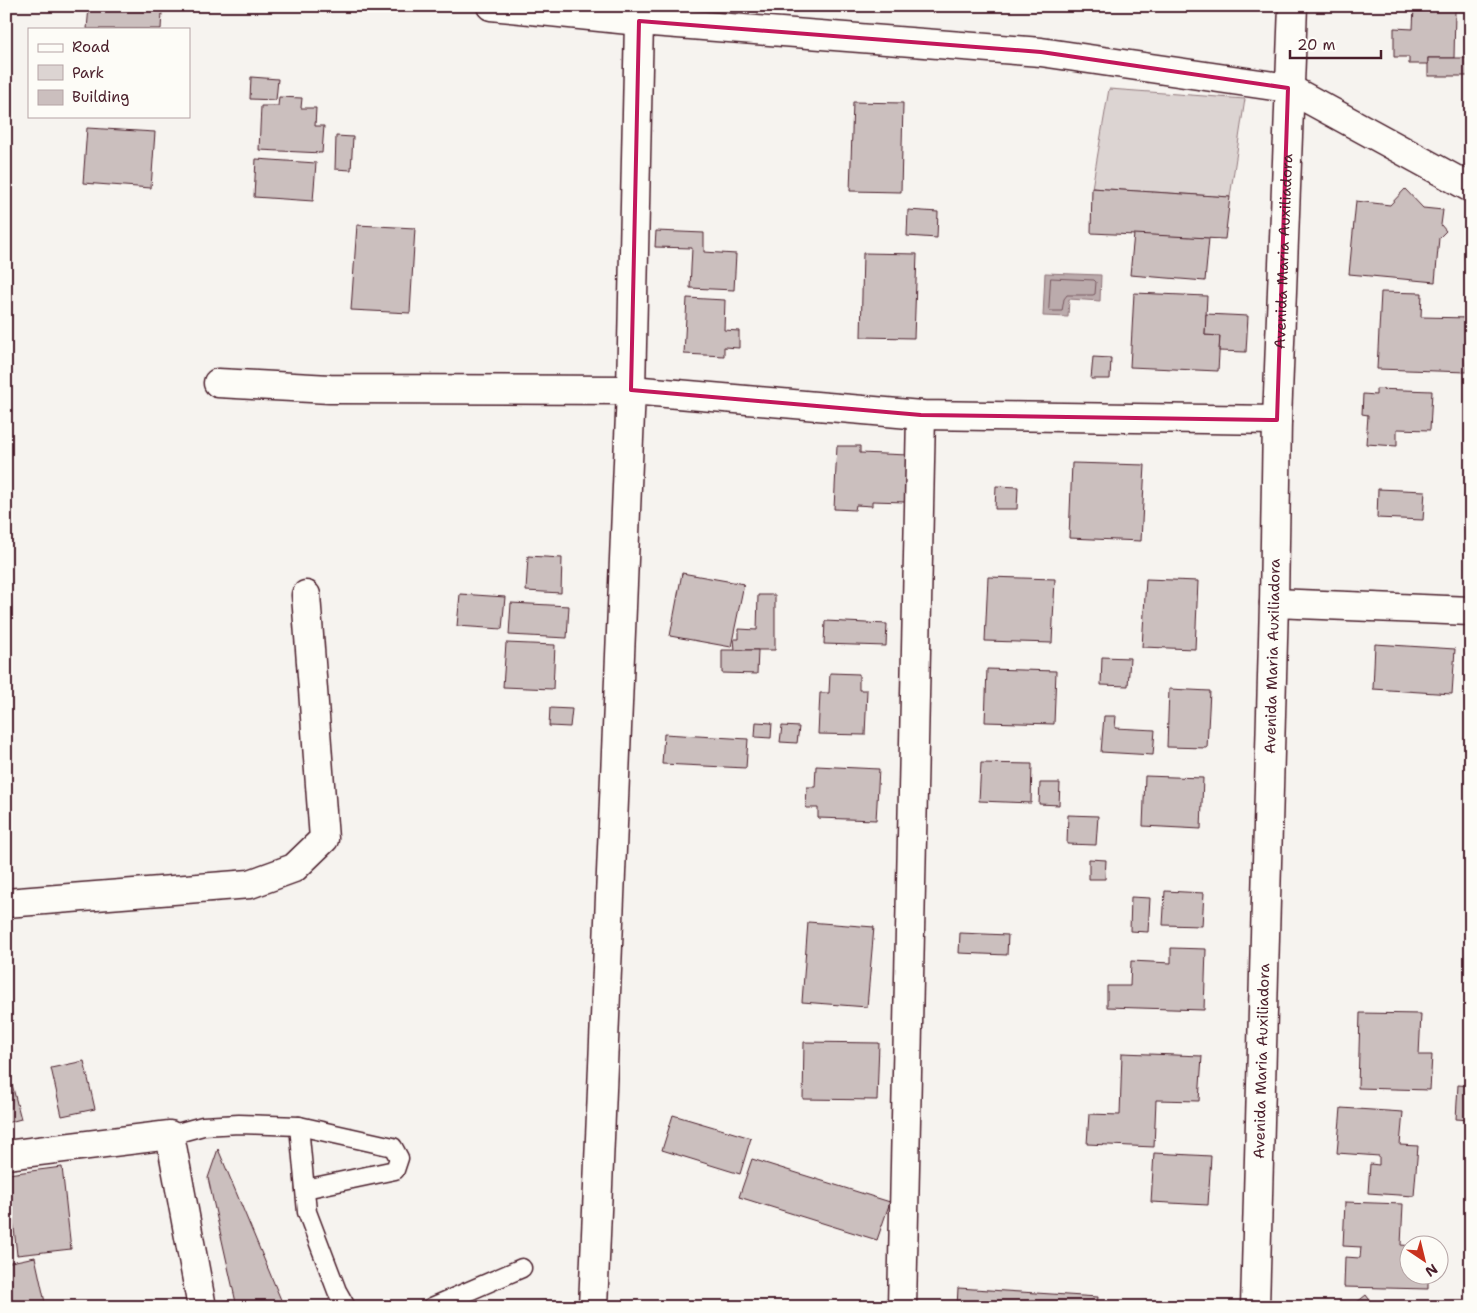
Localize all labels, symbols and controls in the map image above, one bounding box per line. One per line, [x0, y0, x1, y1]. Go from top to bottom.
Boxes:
legend [28, 28, 190, 118]
scale bar [1290, 28, 1381, 60]
text: 20 m [1297, 35, 1336, 55]
text: Road [72, 37, 110, 57]
text: Park [72, 63, 104, 83]
text: Building [72, 87, 129, 107]
street label: Avenida Maria Auxiliadora [1270, 153, 1297, 349]
street label: Avenida Maria Auxiliadora [1260, 558, 1285, 754]
street label: Avenida Maria Auxiliadora [1249, 962, 1274, 1159]
north arrow [1400, 1236, 1450, 1286]
text: N [1422, 1260, 1441, 1281]

